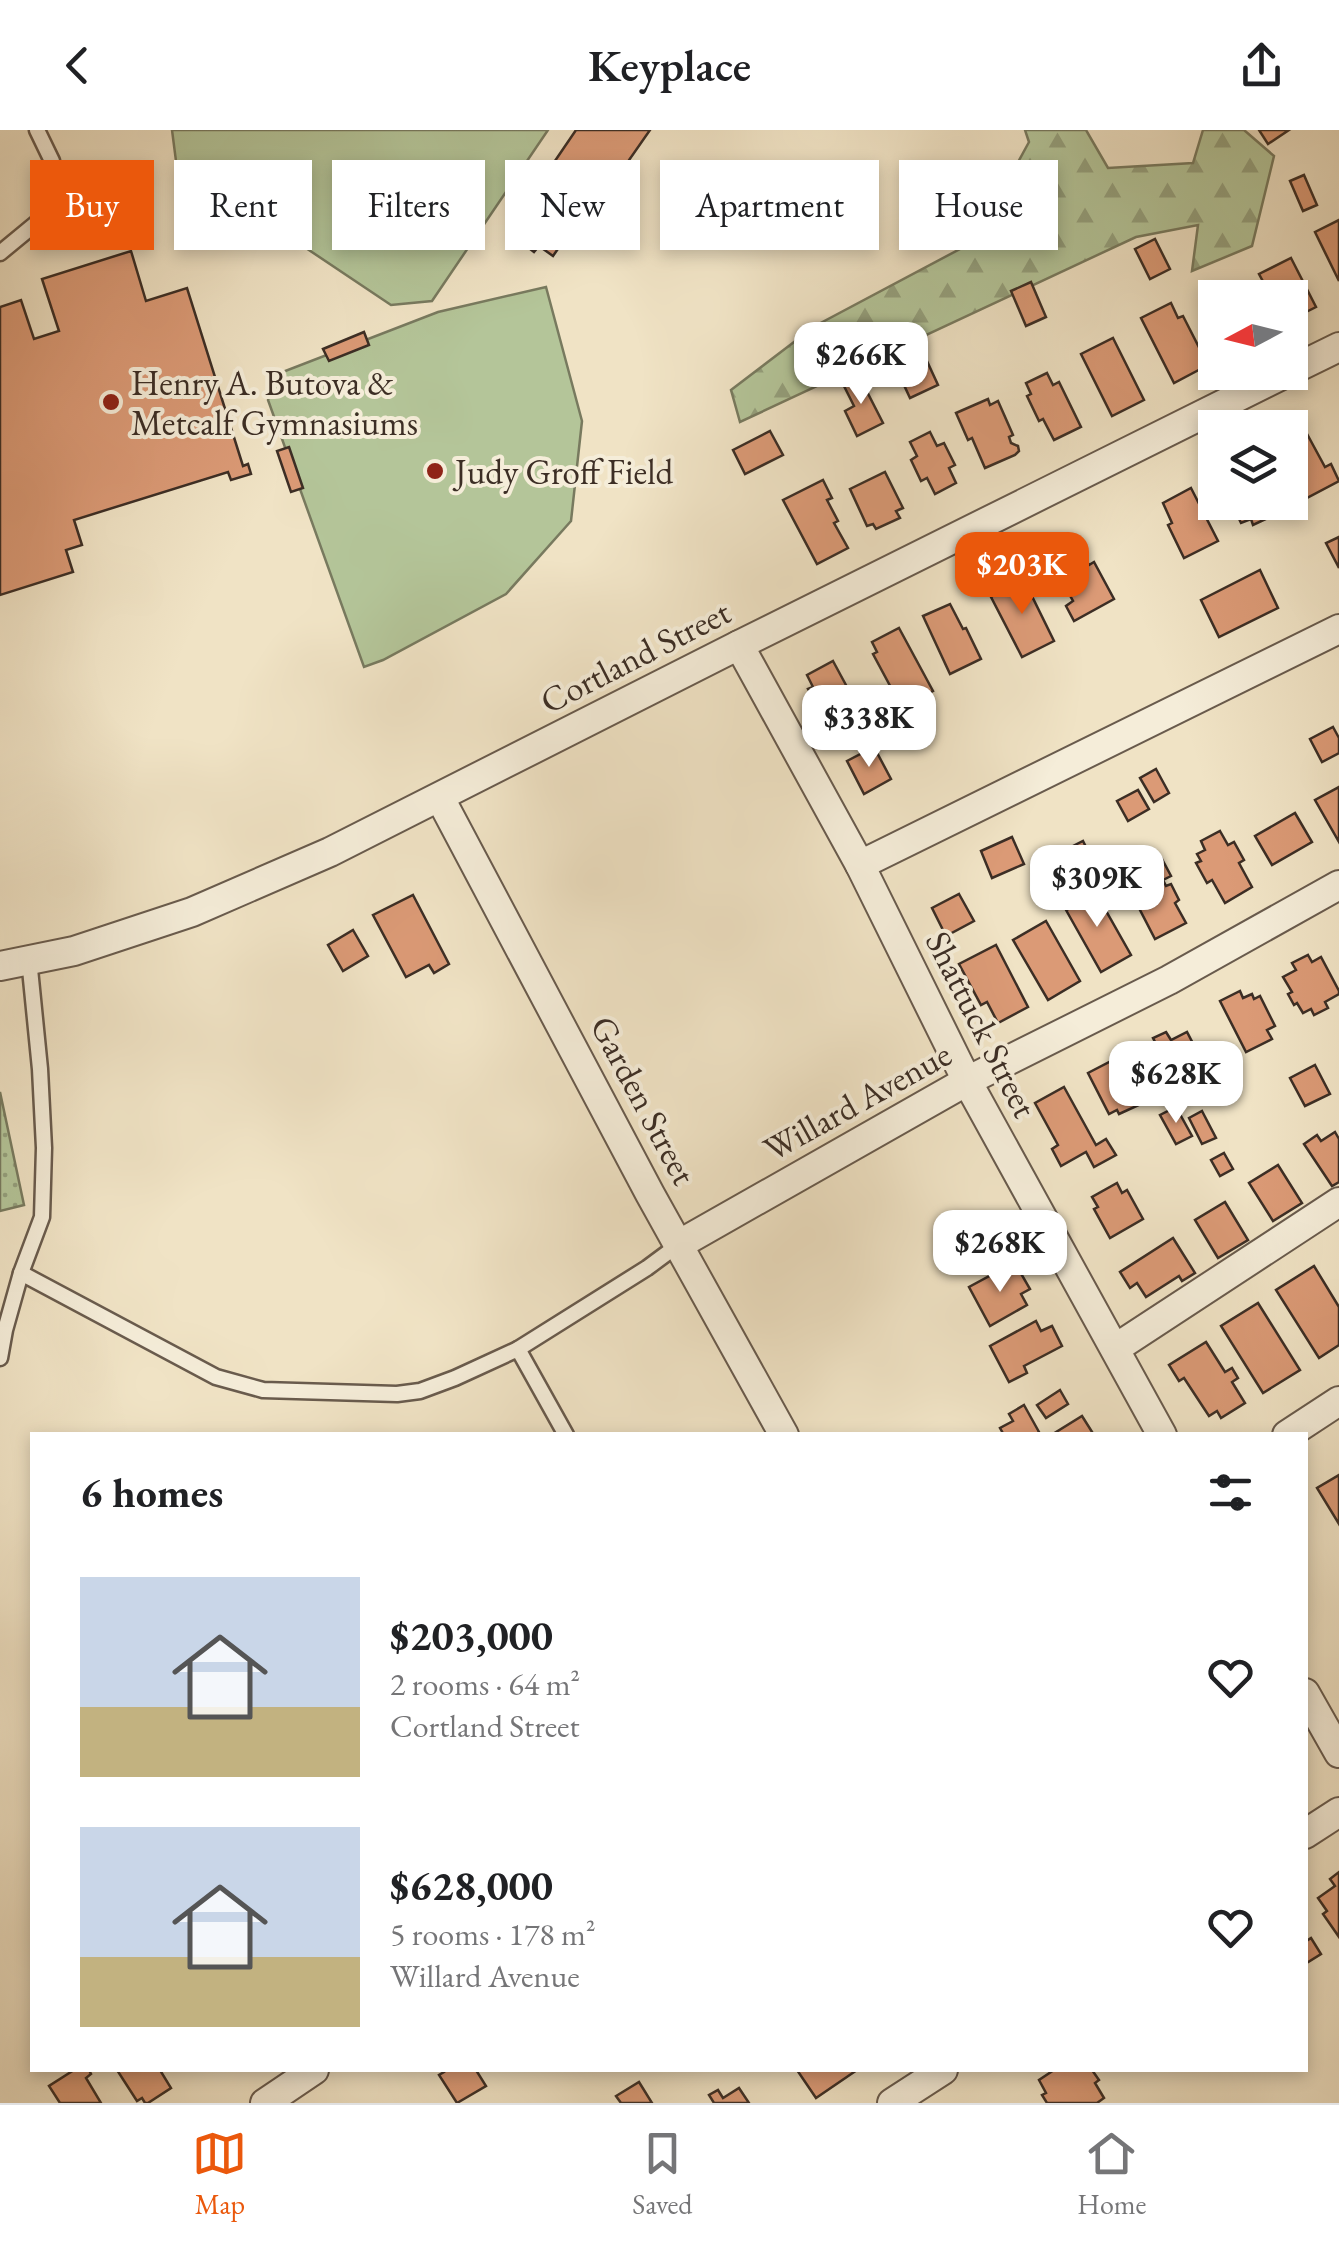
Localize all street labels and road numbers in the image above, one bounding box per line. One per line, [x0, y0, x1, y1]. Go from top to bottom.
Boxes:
street label: Cortland Street [532, 589, 738, 723]
street label: Shattuck Street [916, 923, 1048, 1125]
street label: Garden Street [581, 1008, 707, 1192]
street label: Willard Avenue [755, 1031, 959, 1171]

